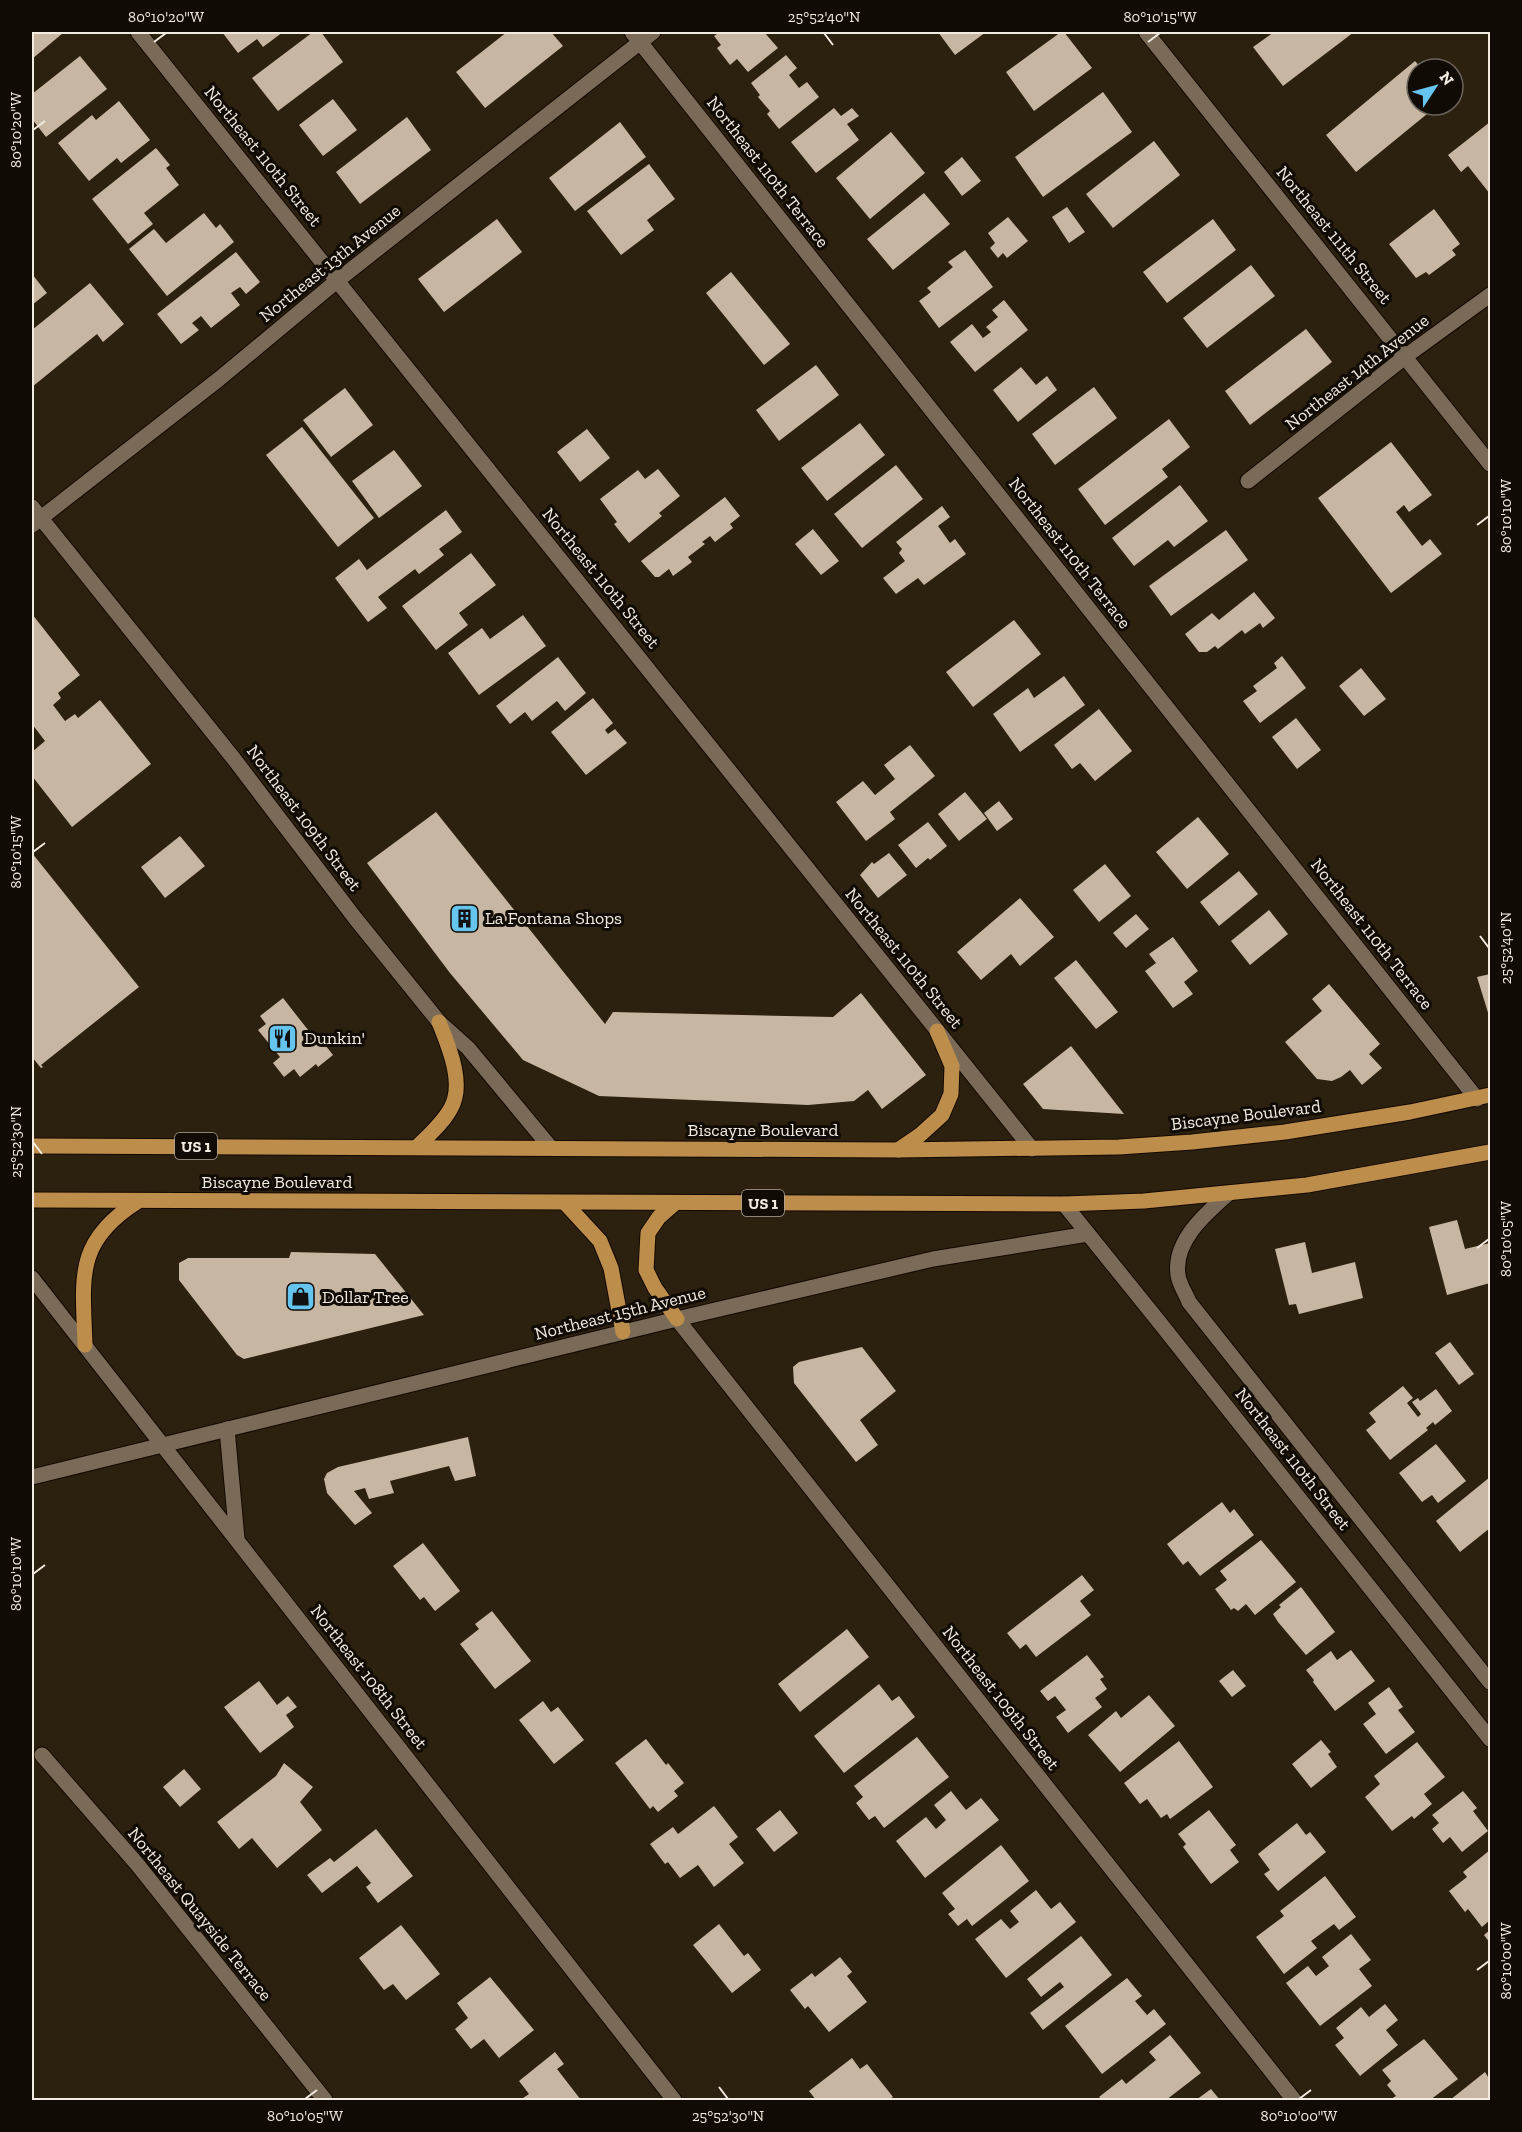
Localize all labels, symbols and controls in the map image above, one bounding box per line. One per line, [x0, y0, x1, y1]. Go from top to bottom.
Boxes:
text: 80°10'20"W [128, 8, 204, 26]
text: 25°52'40"N [788, 8, 860, 26]
text: 80°10'15"W [1124, 8, 1196, 26]
north arrow [1405, 57, 1465, 117]
text: N [1435, 68, 1458, 89]
street label: Northeast 110th Street [200, 81, 327, 231]
text: 80°10'20"W [7, 92, 25, 168]
street label: Northeast 110th Terrace [702, 92, 834, 252]
street label: Northeast 111th Street [1272, 162, 1397, 309]
street label: Northeast 13th Avenue [255, 199, 405, 327]
street label: Northeast 14th Avenue [1281, 309, 1433, 435]
street label: Northeast 110th Terrace [1004, 473, 1136, 633]
text: 80°10'10"W [1497, 479, 1515, 553]
street label: Northeast 110th Street [538, 503, 665, 653]
street label: Northeast 109th Street [242, 741, 366, 896]
text: 80°10'15"W [7, 816, 25, 888]
street label: Northeast 110th Terrace [1306, 854, 1438, 1014]
street label: Northeast 110th Street [841, 883, 968, 1033]
building icon: La Fontana Shops [448, 902, 480, 934]
place label: La Fontana Shops [485, 907, 622, 929]
text: 25°52'40"N [1497, 912, 1515, 984]
restaurant icon: Dunkin' [267, 1022, 299, 1054]
place label: Dunkin' [304, 1027, 365, 1049]
street label: Biscayne Boulevard [1170, 1095, 1322, 1135]
text: 25°52'30"N [7, 1106, 25, 1178]
street label: Biscayne Boulevard [688, 1119, 839, 1141]
road number: US 1 [175, 1133, 217, 1159]
street label: Biscayne Boulevard [202, 1171, 353, 1193]
road number: US 1 [742, 1190, 784, 1216]
text: 80°10'05"W [1497, 1201, 1515, 1277]
shop icon: Dollar Tree [285, 1281, 317, 1313]
street label: Northeast 15th Avenue [532, 1281, 708, 1345]
place label: Dollar Tree [322, 1286, 409, 1308]
street label: Northeast 110th Street [1231, 1383, 1356, 1535]
text: 80°10'10"W [7, 1537, 25, 1611]
street label: Northeast 108th Street [306, 1600, 432, 1754]
street label: Northeast 109th Street [938, 1621, 1064, 1775]
street label: Northeast Quayside Terrace [123, 1823, 277, 2005]
text: 80°10'00"W [1497, 1923, 1515, 1999]
text: 80°10'05"W [267, 2107, 343, 2125]
text: 25°52'30"N [692, 2107, 764, 2125]
text: 80°10'00"W [1261, 2107, 1337, 2125]

